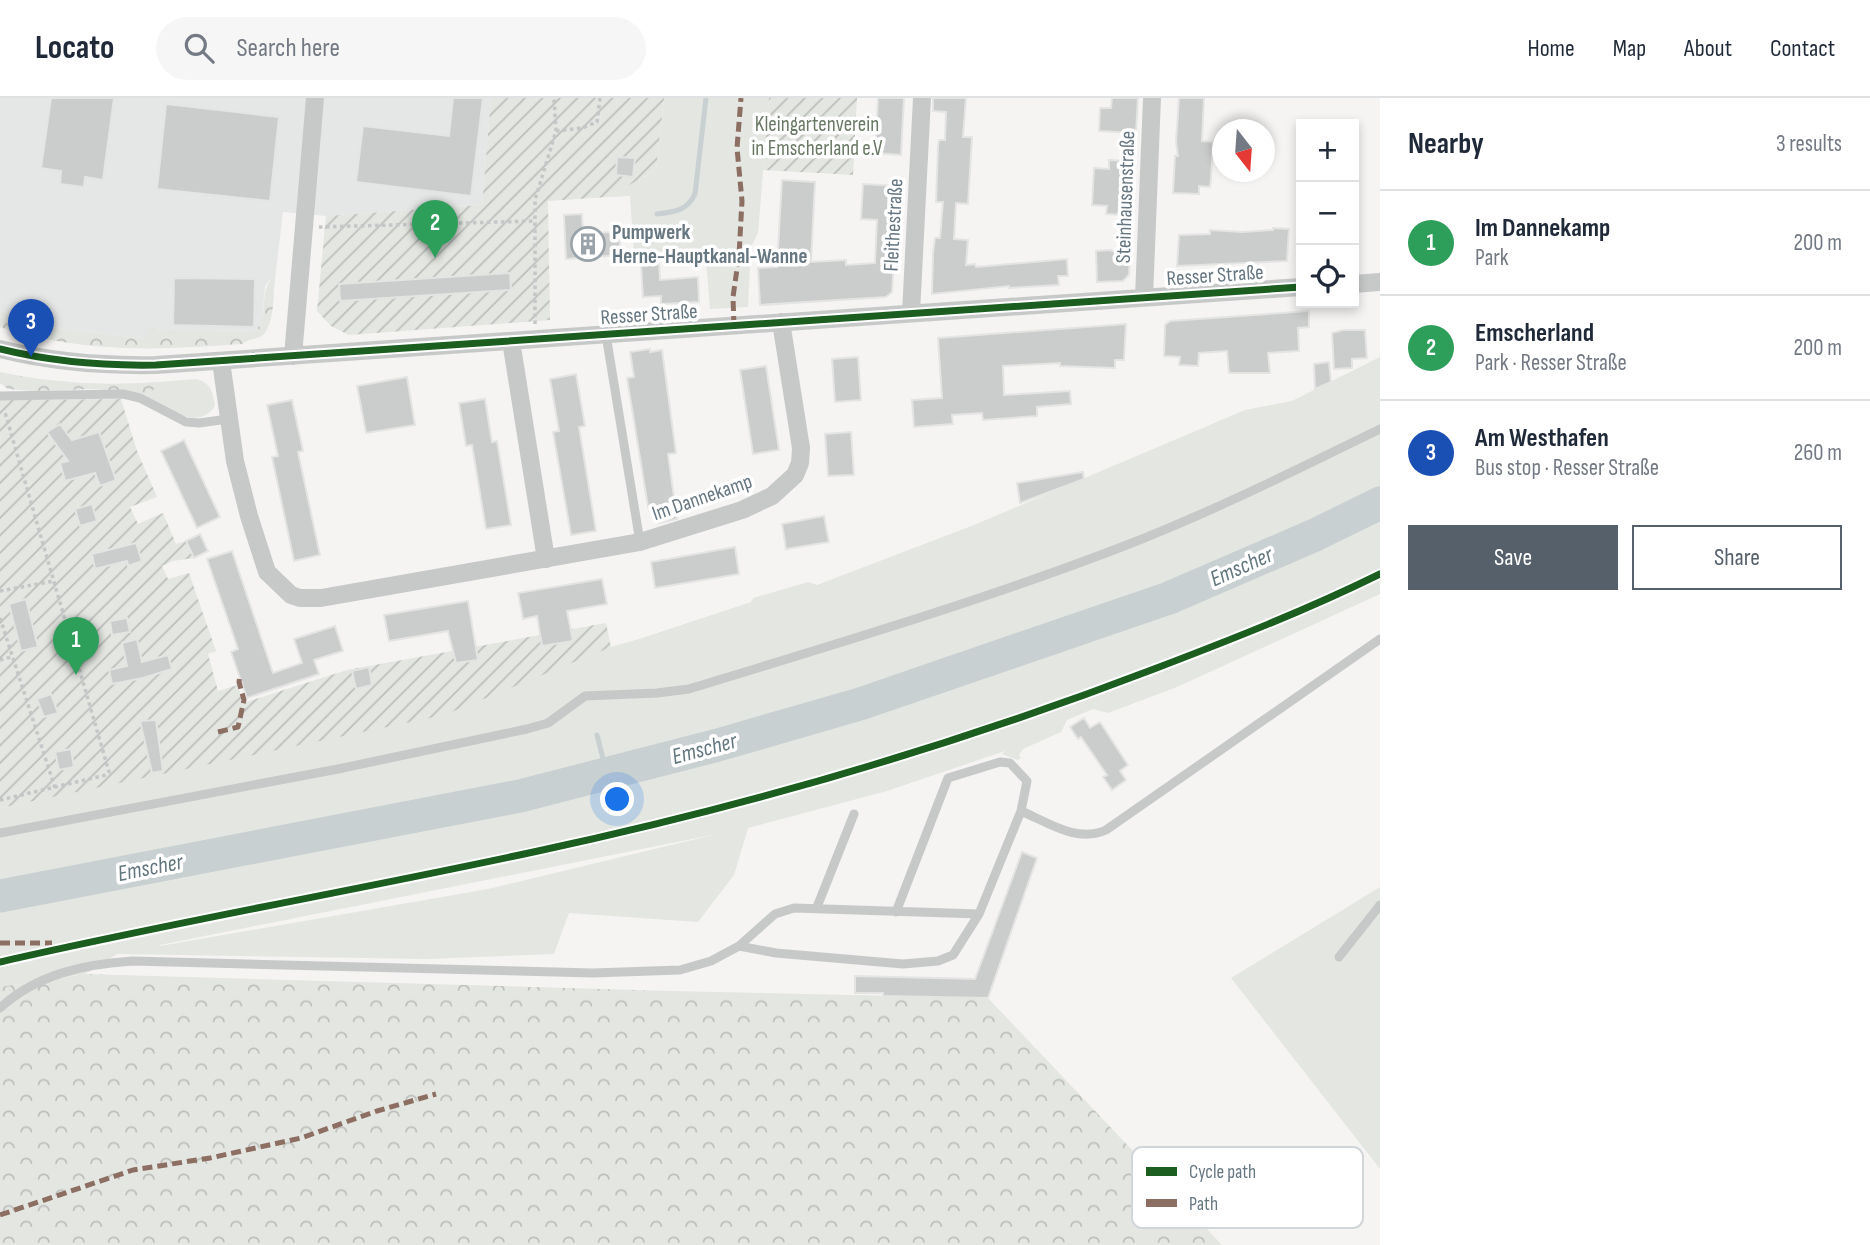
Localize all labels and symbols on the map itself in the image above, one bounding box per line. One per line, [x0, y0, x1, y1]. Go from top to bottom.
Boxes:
park label: Kleingartenverein in Emscherland e.V [751, 112, 883, 161]
north arrow [1212, 119, 1275, 182]
street label: Steinhausenstraße [1111, 130, 1140, 264]
street label: Fleithestraße [879, 178, 908, 272]
pin: 2 [412, 200, 458, 258]
place label: Pumpwerk Herne-Hauptkanal-Wanne [612, 220, 807, 269]
building icon: Pumpwerk Herne-Hauptkanal-Wanne [569, 225, 607, 263]
street label: Resser Straße [1166, 260, 1264, 291]
pin: 3 [8, 299, 54, 357]
street label: Resser Straße [600, 299, 698, 330]
street label: Im Dannekamp [649, 469, 755, 526]
water label: Emscher [1206, 540, 1279, 593]
pin: 1 [53, 617, 99, 675]
water label: Emscher [669, 727, 741, 771]
your location [600, 782, 634, 816]
water label: Emscher [115, 848, 187, 888]
legend [1132, 1147, 1363, 1228]
text: Cycle path [1189, 1161, 1256, 1184]
text: Path [1189, 1193, 1218, 1216]

